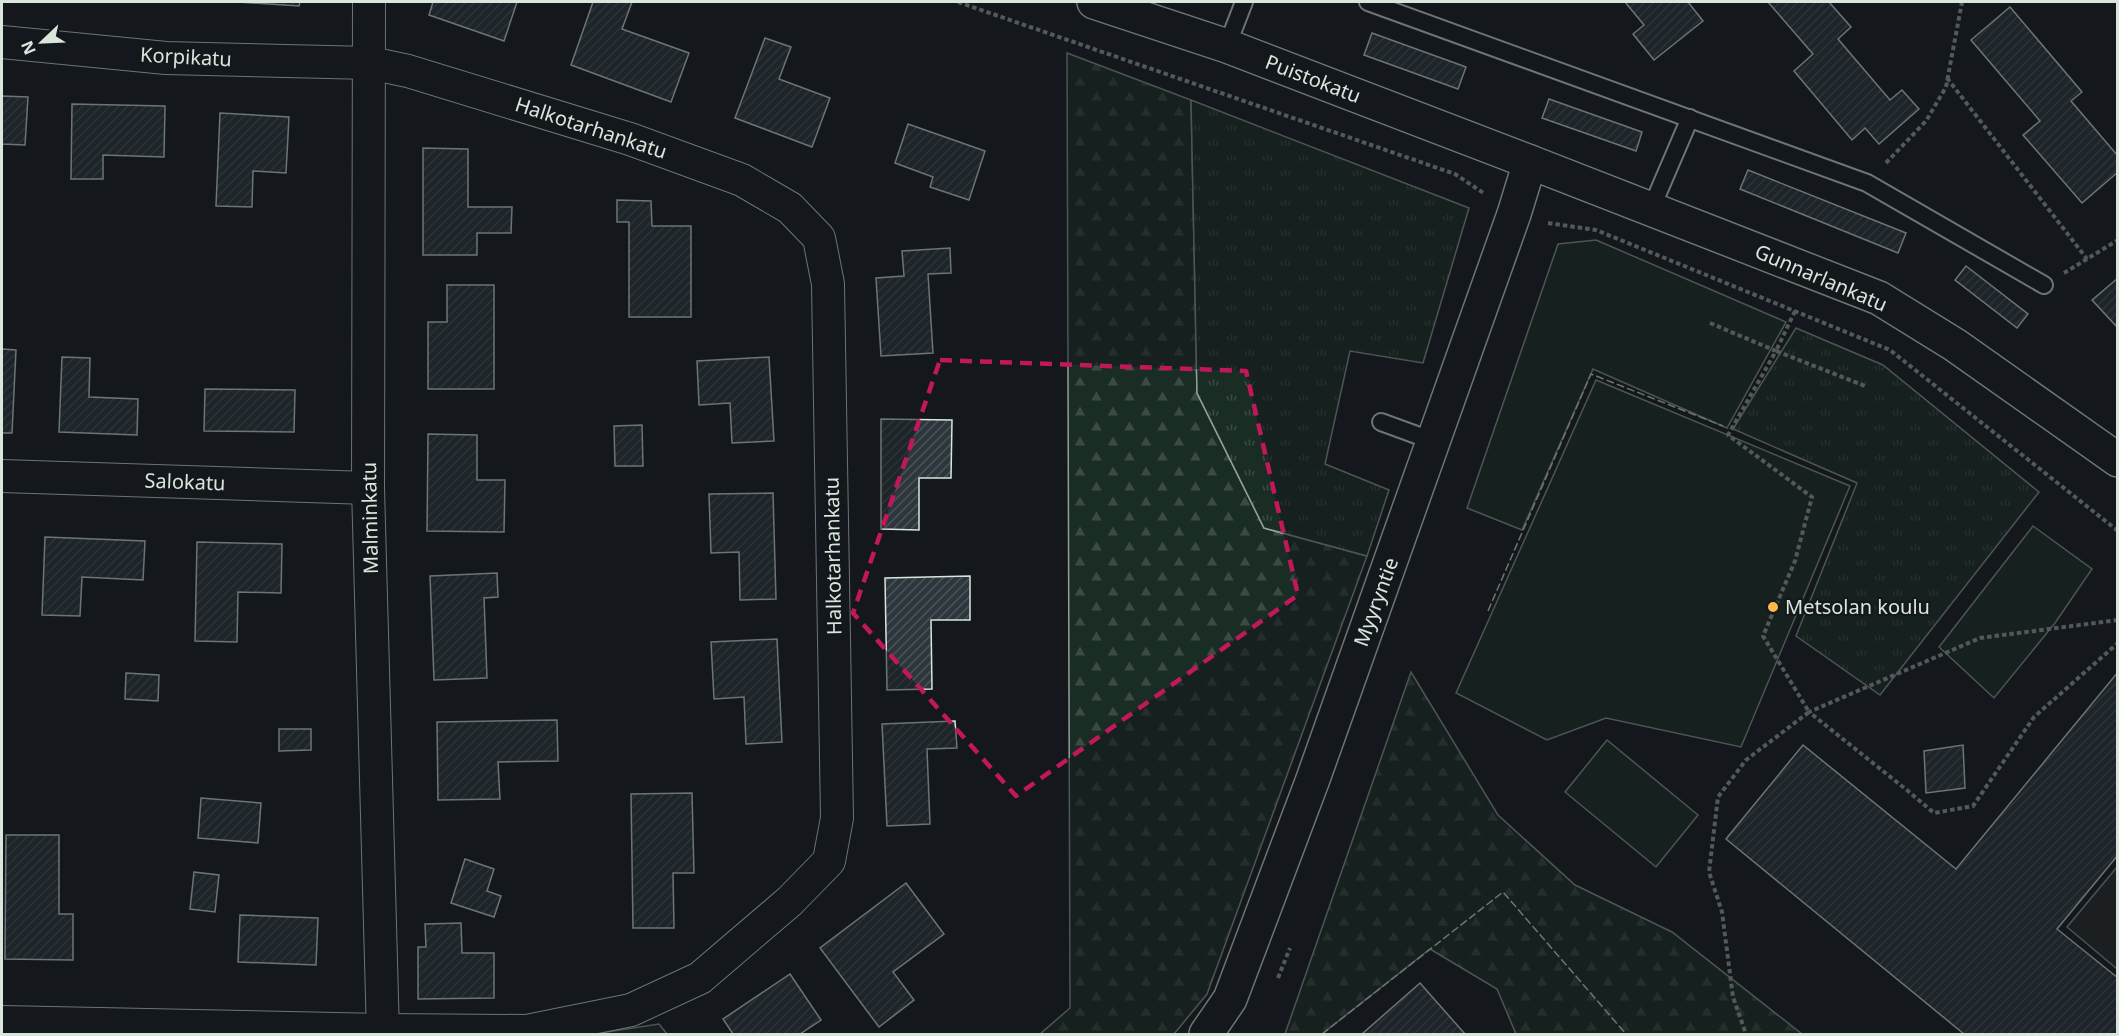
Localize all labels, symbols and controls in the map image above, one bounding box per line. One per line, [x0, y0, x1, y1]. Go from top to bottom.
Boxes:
north arrow [12, 12, 72, 72]
text: N [16, 38, 41, 58]
street label: Korpikatu [140, 41, 233, 72]
street label: Puistokatu [1262, 48, 1365, 109]
street label: Halkotarhankatu [512, 90, 671, 165]
street label: Gunnarlankatu [1751, 237, 1892, 318]
street label: Malminkatu [355, 462, 384, 574]
street label: Salokatu [144, 467, 226, 496]
street label: Halkotarhankatu [818, 477, 847, 635]
street label: Myyryntie [1347, 554, 1404, 650]
place label: Metsolan koulu [1785, 593, 1930, 620]
marker: Metsolan koulu [1766, 600, 1780, 614]

